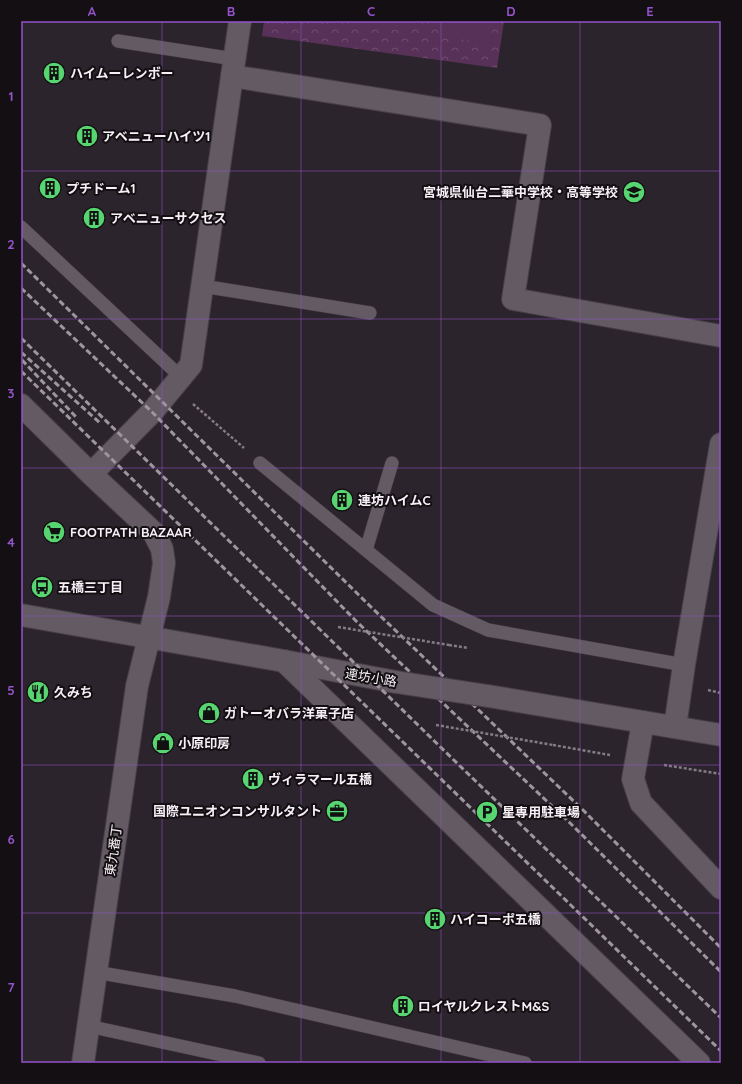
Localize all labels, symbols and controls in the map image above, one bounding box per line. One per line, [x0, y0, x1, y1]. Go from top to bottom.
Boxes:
text: A [88, 3, 97, 19]
text: B [227, 3, 235, 19]
text: C [367, 3, 375, 19]
text: D [506, 3, 516, 19]
text: E [646, 3, 654, 19]
building icon: ハイムーレンボー [41, 60, 67, 86]
place label: ハイムーレンボー [70, 65, 173, 81]
text: 1 [8, 88, 14, 104]
building icon: アベニューハイツ1 [74, 123, 100, 149]
place label: アベニューハイツ1 [102, 128, 210, 144]
building icon: プチドーム1 [37, 175, 63, 201]
school or university icon: 宮城県仙台二華中学校・高等学校 [621, 179, 647, 205]
place label: プチドーム1 [66, 180, 136, 196]
place label: 宮城県仙台二華中学校・高等学校 [423, 184, 618, 200]
building icon: アベニューサクセス [81, 205, 107, 231]
place label: アベニューサクセス [110, 210, 226, 226]
text: 2 [7, 236, 15, 252]
text: 3 [8, 385, 15, 401]
building icon: 連坊ハイムC [329, 487, 355, 513]
place label: 連坊ハイムC [358, 492, 431, 508]
supermarket icon: FOOTPATH BAZAAR [41, 519, 67, 545]
place label: FOOTPATH BAZAAR [70, 524, 192, 540]
text: 4 [7, 534, 15, 550]
bus stop icon: 五橋三丁目 [29, 574, 55, 600]
place label: 五橋三丁目 [58, 579, 123, 595]
street label: 連坊小路 [344, 665, 398, 689]
restaurant icon: 久みち [25, 679, 51, 705]
text: 5 [7, 682, 15, 698]
place label: 久みち [54, 684, 93, 700]
shop icon: ガトーオバラ洋菓子店 [196, 700, 222, 726]
place label: ガトーオバラ洋菓子店 [224, 705, 354, 721]
shop icon: 小原印房 [150, 730, 176, 756]
place label: 小原印房 [178, 735, 230, 751]
building icon: ヴィラマール五橋 [240, 766, 266, 792]
place label: ヴィラマール五橋 [268, 771, 372, 787]
office icon: 国際ユニオンコンサルタント [324, 798, 350, 824]
parking icon: 星専用駐車場 [474, 799, 500, 825]
place label: 国際ユニオンコンサルタント [153, 803, 322, 819]
place label: 星専用駐車場 [502, 804, 580, 820]
street label: 東九番丁 [101, 823, 125, 877]
text: 6 [7, 831, 15, 847]
building icon: ハイコーポ五橋 [422, 906, 448, 932]
place label: ハイコーポ五橋 [450, 911, 541, 927]
text: 7 [7, 979, 15, 995]
building icon: ロイヤルクレストM&S [390, 993, 416, 1019]
place label: ロイヤルクレストM&S [418, 998, 549, 1014]

